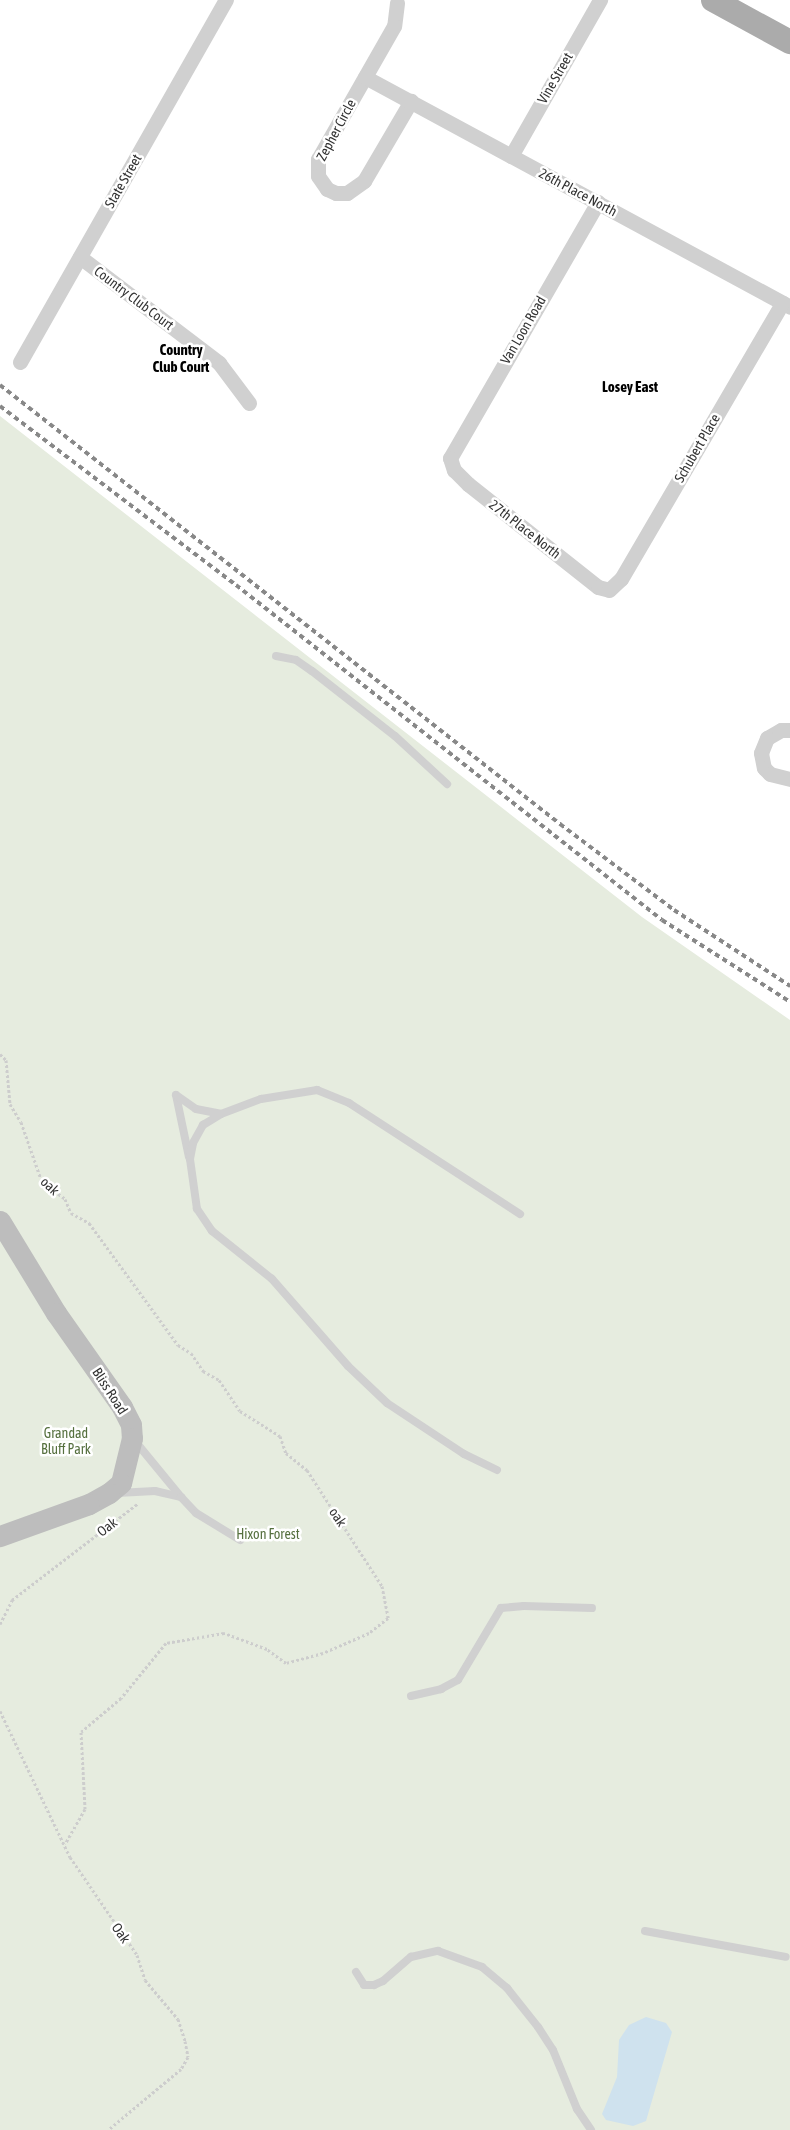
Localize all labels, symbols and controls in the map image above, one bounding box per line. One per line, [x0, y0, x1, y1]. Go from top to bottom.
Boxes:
street label: Vine Street [534, 50, 576, 106]
street label: Zepher Circle [313, 96, 359, 164]
street label: State Street [101, 151, 145, 211]
street label: 26th Place North [536, 164, 620, 220]
street label: Country Club Court [91, 263, 177, 333]
street label: Van Loon Road [497, 293, 549, 367]
district label: Country Club Court [153, 340, 209, 375]
district label: Losey East [602, 378, 658, 396]
street label: Schubert Place [671, 411, 723, 485]
street label: 27th Place North [486, 496, 564, 562]
street label: oak [37, 1173, 63, 1199]
street label: Bliss Road [89, 1365, 131, 1417]
park label: Grandad Bluff Park [41, 1425, 91, 1458]
street label: oak [326, 1504, 350, 1530]
street label: Oak [94, 1514, 120, 1540]
park label: Hixon Forest [236, 1526, 300, 1542]
street label: Oak [108, 1920, 134, 1946]

